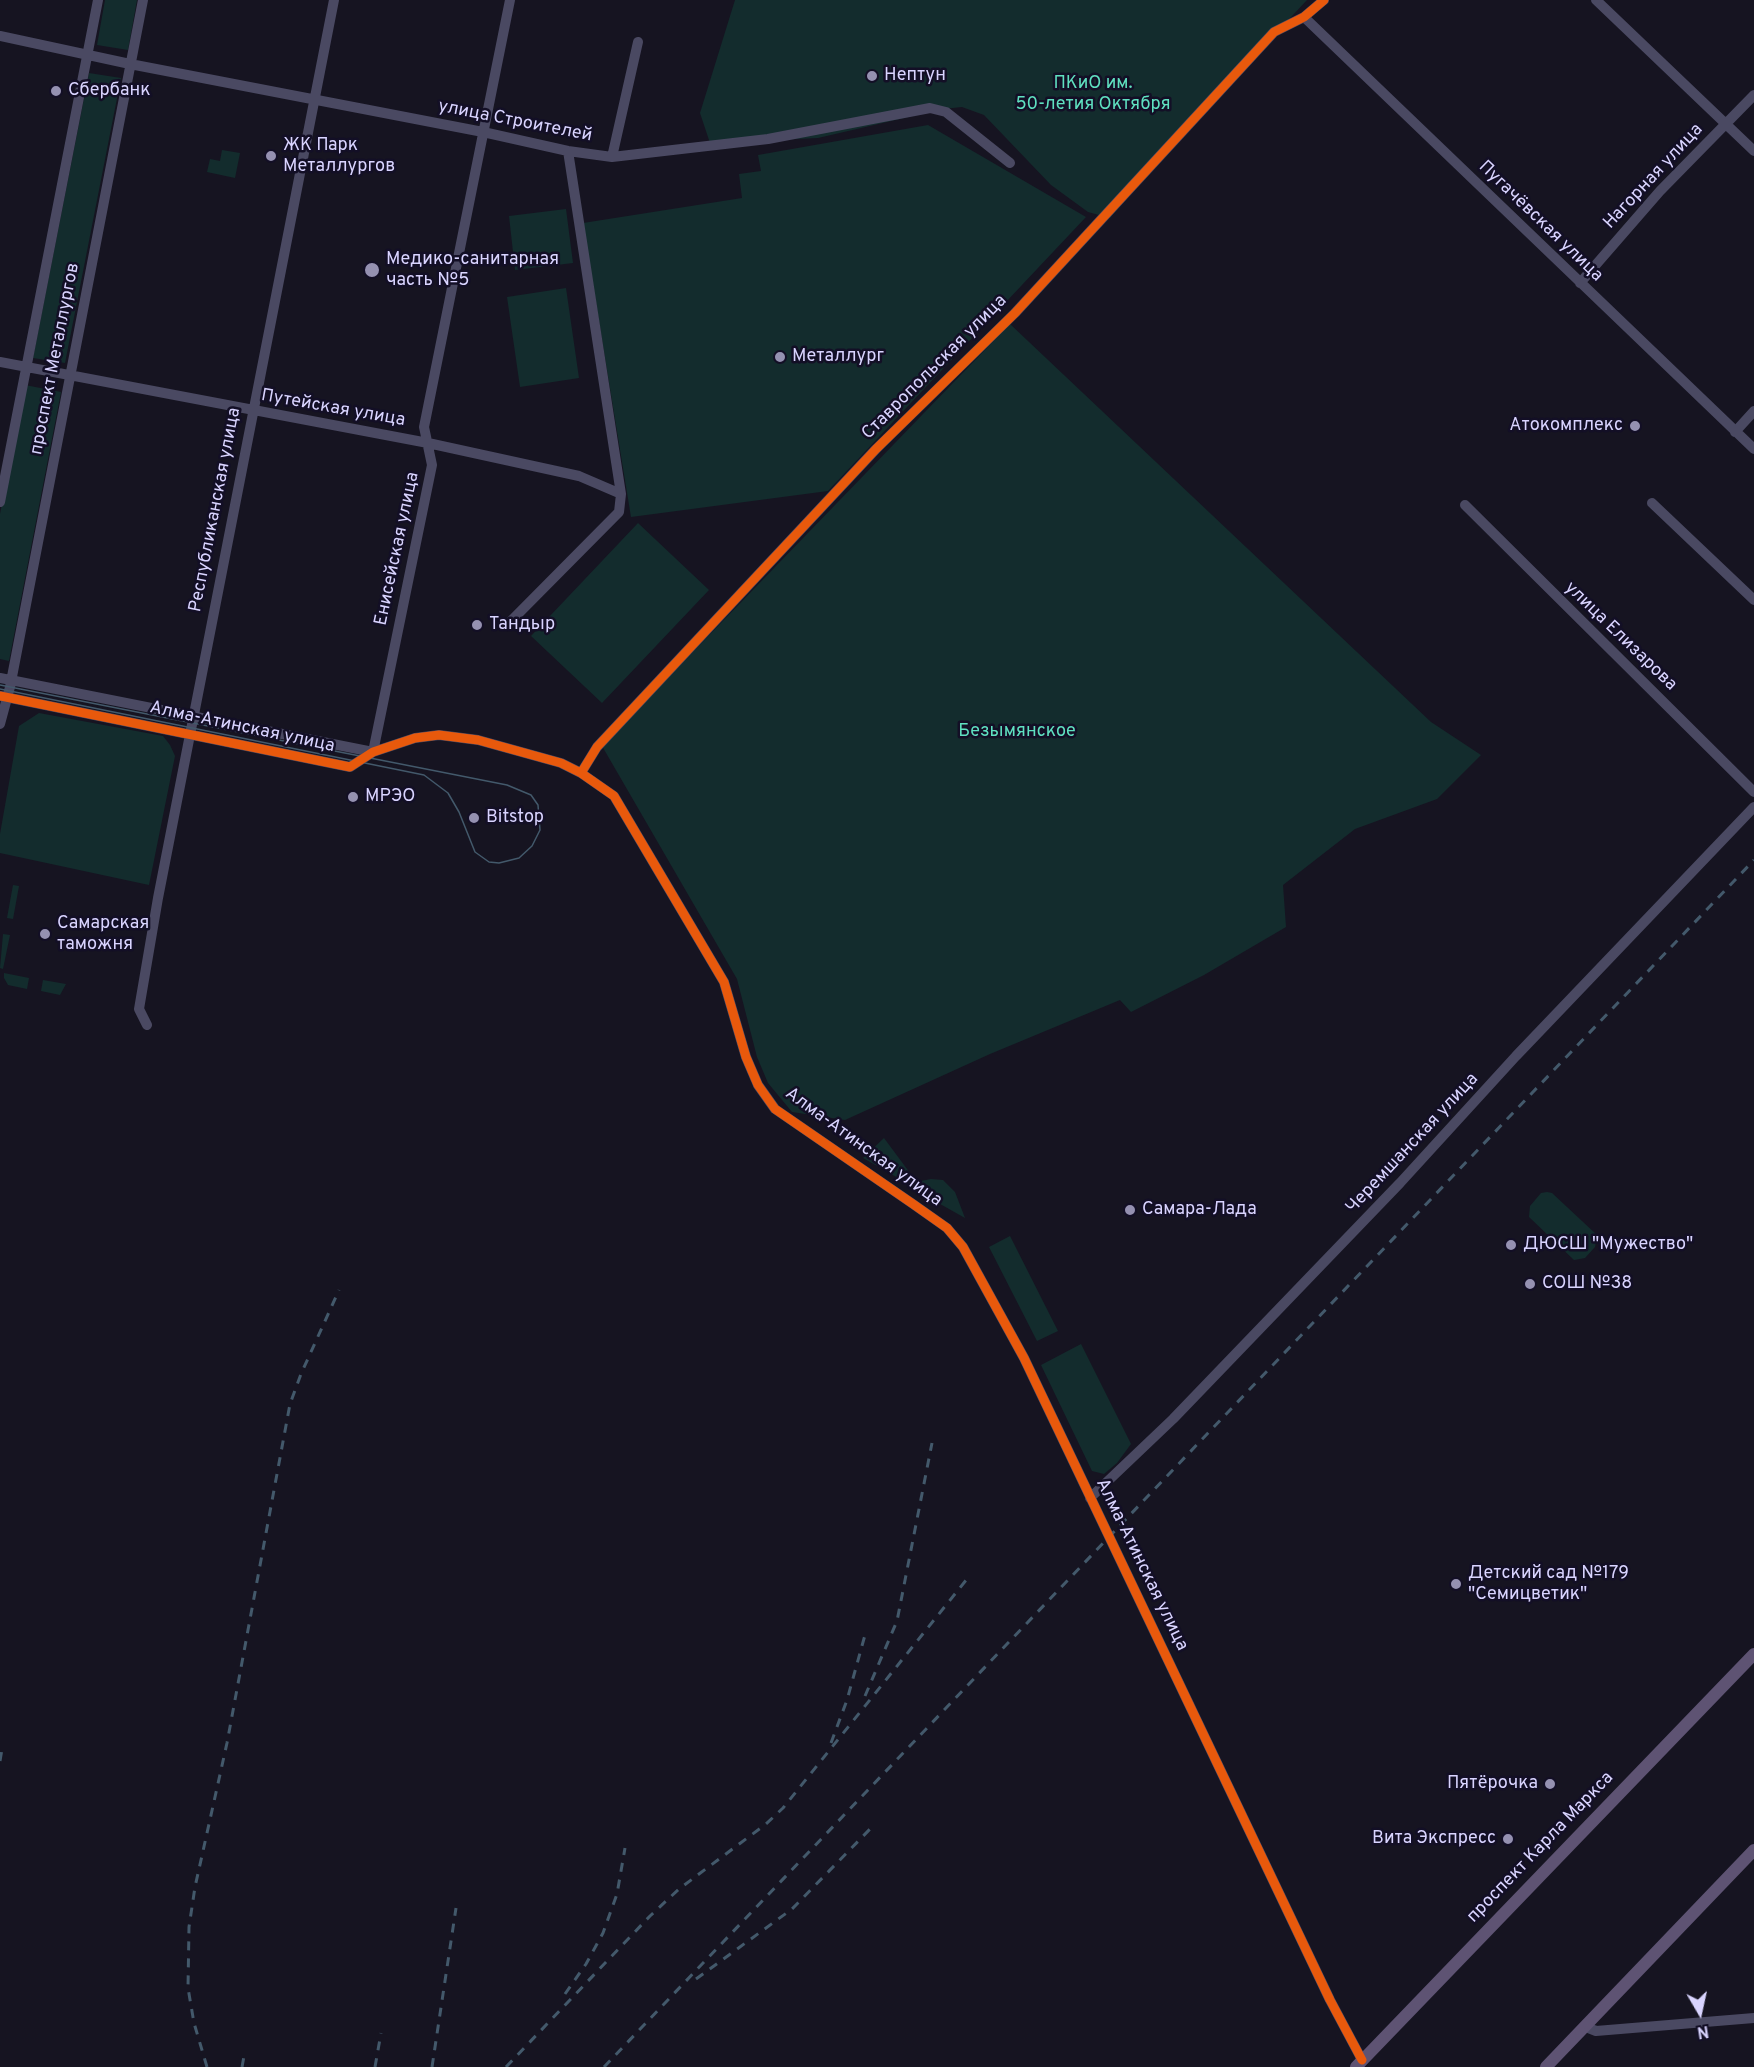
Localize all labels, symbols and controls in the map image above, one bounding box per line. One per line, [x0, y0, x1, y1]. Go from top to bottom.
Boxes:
place label: Нептун [884, 65, 946, 87]
marker: Нептун [865, 69, 879, 83]
park label: ПКиО им. 50-летия Октября [1015, 73, 1171, 116]
place label: Сбербанк [68, 80, 151, 102]
marker: Сбербанк [49, 84, 63, 98]
street label: улица Строителей [436, 96, 594, 148]
street label: Нагорная улица [1600, 120, 1708, 234]
place label: ЖК Парк Металлургов [283, 135, 395, 178]
marker: ЖК Парк Металлургов [264, 149, 278, 163]
street label: Пугачёвская улица [1473, 157, 1607, 287]
place label: Медико-санитарная часть №5 [386, 249, 559, 292]
street label: проспект Металлургов [27, 261, 85, 457]
marker: Медико-санитарная часть №5 [363, 261, 381, 279]
street label: Ставропольская улица [858, 291, 1012, 445]
place label: Металлург [792, 346, 884, 368]
marker: Металлург [773, 350, 787, 364]
street label: Путейская улица [259, 386, 407, 432]
street label: Республиканская улица [186, 406, 246, 614]
place label: Атокомплекс [1509, 415, 1623, 437]
marker: Атокомплекс [1628, 419, 1642, 433]
street label: Енисейская улица [371, 470, 425, 628]
street label: улица Елизарова [1559, 578, 1681, 696]
place label: Тандыр [489, 614, 555, 636]
marker: Тандыр [470, 618, 484, 632]
street label: Алма-Атинская улица [147, 698, 337, 758]
park label: Безымянское [958, 721, 1076, 743]
place label: МРЭО [365, 786, 415, 808]
marker: МРЭО [346, 790, 360, 804]
place label: Bitstop [486, 807, 544, 829]
marker: Bitstop [467, 811, 481, 825]
place label: Самарская таможня [57, 913, 149, 956]
marker: Самарская таможня [38, 927, 52, 941]
street label: Черемшанская улица [1342, 1069, 1484, 1219]
street label: Алма-Атинская улица [780, 1084, 946, 1212]
place label: Самара-Лада [1142, 1199, 1257, 1221]
marker: Самара-Лада [1123, 1203, 1137, 1217]
place label: ДЮСШ "Мужество" [1523, 1234, 1693, 1256]
marker: ДЮСШ "Мужество" [1504, 1238, 1518, 1252]
place label: СОШ №38 [1542, 1273, 1632, 1295]
marker: СОШ №38 [1523, 1277, 1537, 1291]
street label: Алма-Атинская улица [1090, 1475, 1192, 1655]
place label: Детский сад №179 "Семицветик" [1468, 1563, 1629, 1606]
marker: Детский сад №179 "Семицветик" [1449, 1577, 1463, 1591]
street label: проспект Карла Маркса [1463, 1768, 1619, 1928]
place label: Пятёрочка [1447, 1773, 1538, 1795]
marker: Пятёрочка [1543, 1777, 1557, 1791]
place label: Вита Экспресс [1372, 1828, 1496, 1850]
marker: Вита Экспресс [1501, 1832, 1515, 1846]
north arrow [1670, 1983, 1730, 2043]
text: N [1696, 2020, 1710, 2042]

